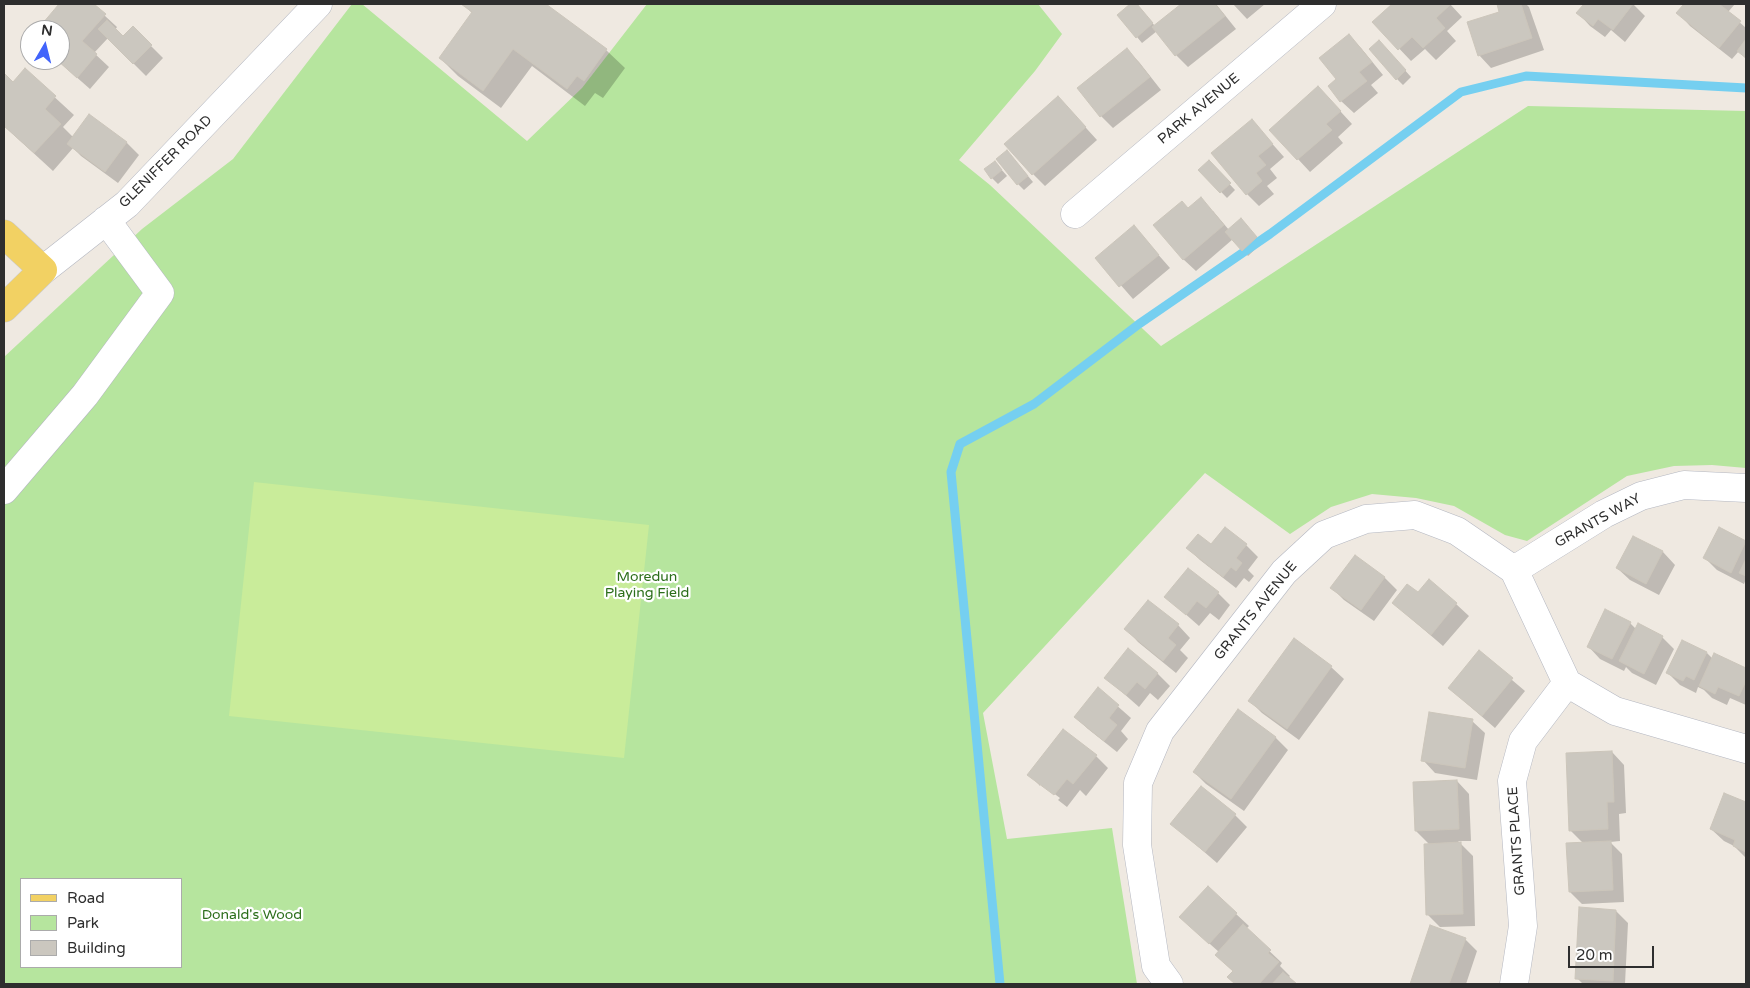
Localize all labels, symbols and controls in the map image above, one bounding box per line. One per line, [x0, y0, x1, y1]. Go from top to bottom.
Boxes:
north arrow [20, 20, 70, 70]
text: N [40, 21, 54, 40]
street label: PARK AVENUE [1155, 70, 1243, 148]
street label: GLENIFFER ROAD [116, 112, 216, 212]
street label: GRANTS WAY [1552, 490, 1644, 552]
street label: GRANTS AVENUE [1211, 558, 1301, 664]
park label: Moredun Playing Field [605, 569, 689, 602]
street label: GRANTS PLACE [1505, 786, 1529, 896]
legend [20, 878, 182, 968]
text: Road [67, 889, 105, 907]
park label: Donald's Wood [202, 907, 302, 923]
text: Park [67, 914, 99, 932]
scale bar [1570, 936, 1656, 968]
text: Building [67, 939, 126, 957]
text: 20 m [1576, 946, 1613, 964]

